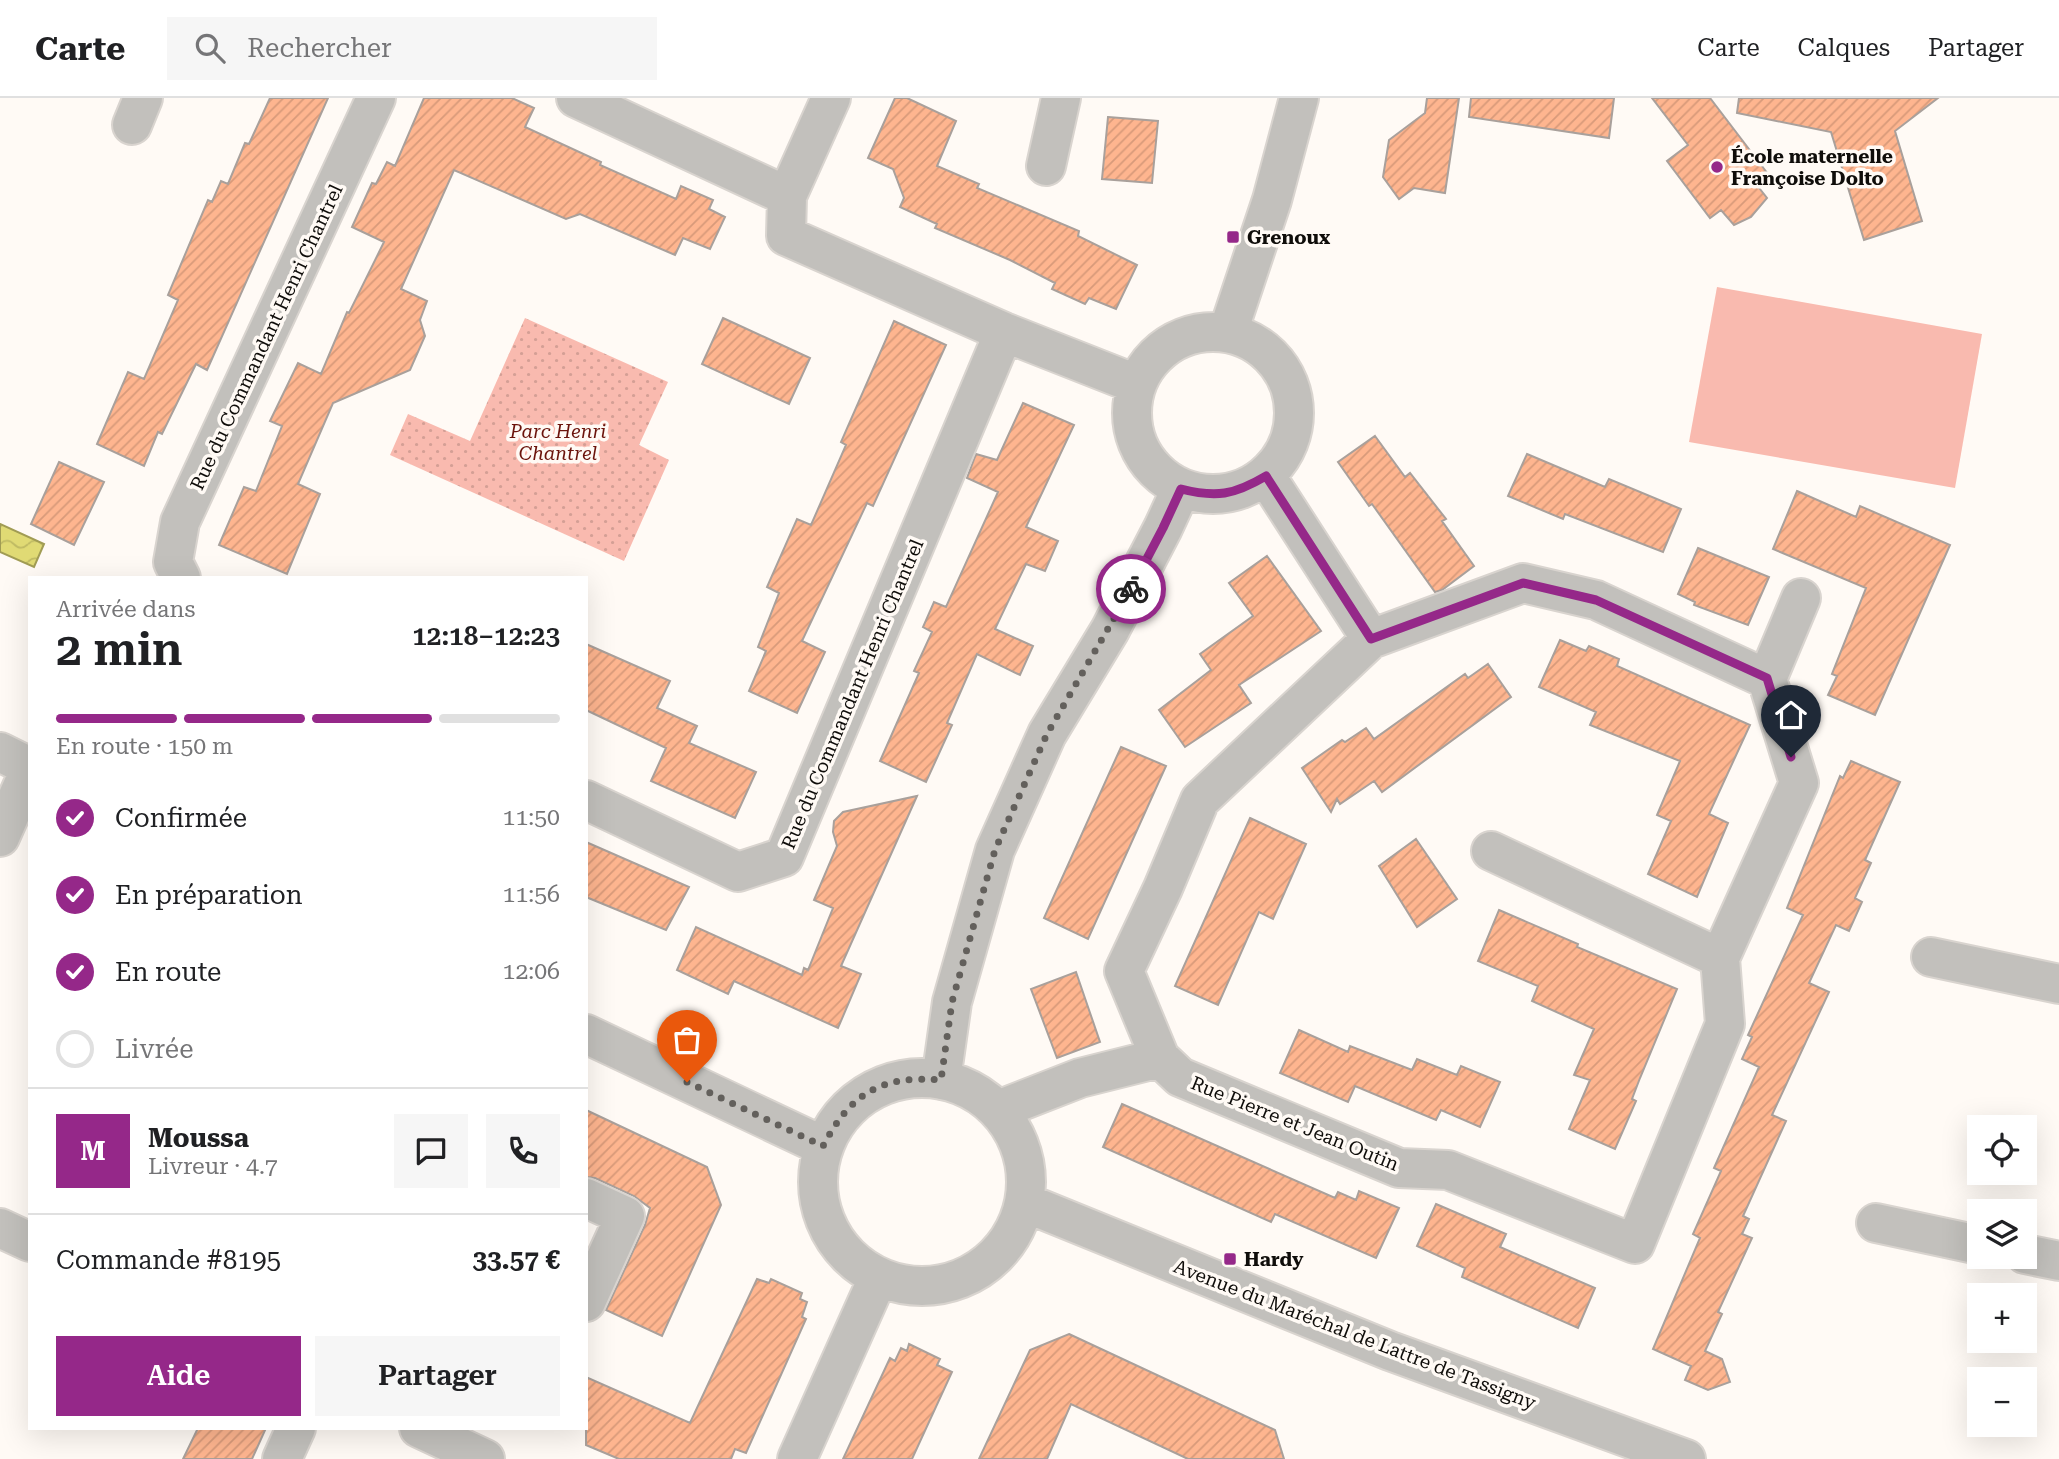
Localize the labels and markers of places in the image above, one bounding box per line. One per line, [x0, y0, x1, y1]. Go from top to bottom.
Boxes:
place label: École maternelle Françoise Dolto [1731, 145, 1893, 190]
marker: École maternelle Françoise Dolto [1709, 159, 1725, 175]
place label: Grenoux [1247, 226, 1331, 249]
marker: Grenoux [1225, 229, 1241, 245]
pin [1761, 685, 1821, 757]
pin [657, 1010, 717, 1082]
place label: Hardy [1244, 1248, 1304, 1271]
marker: Hardy [1222, 1251, 1238, 1267]

